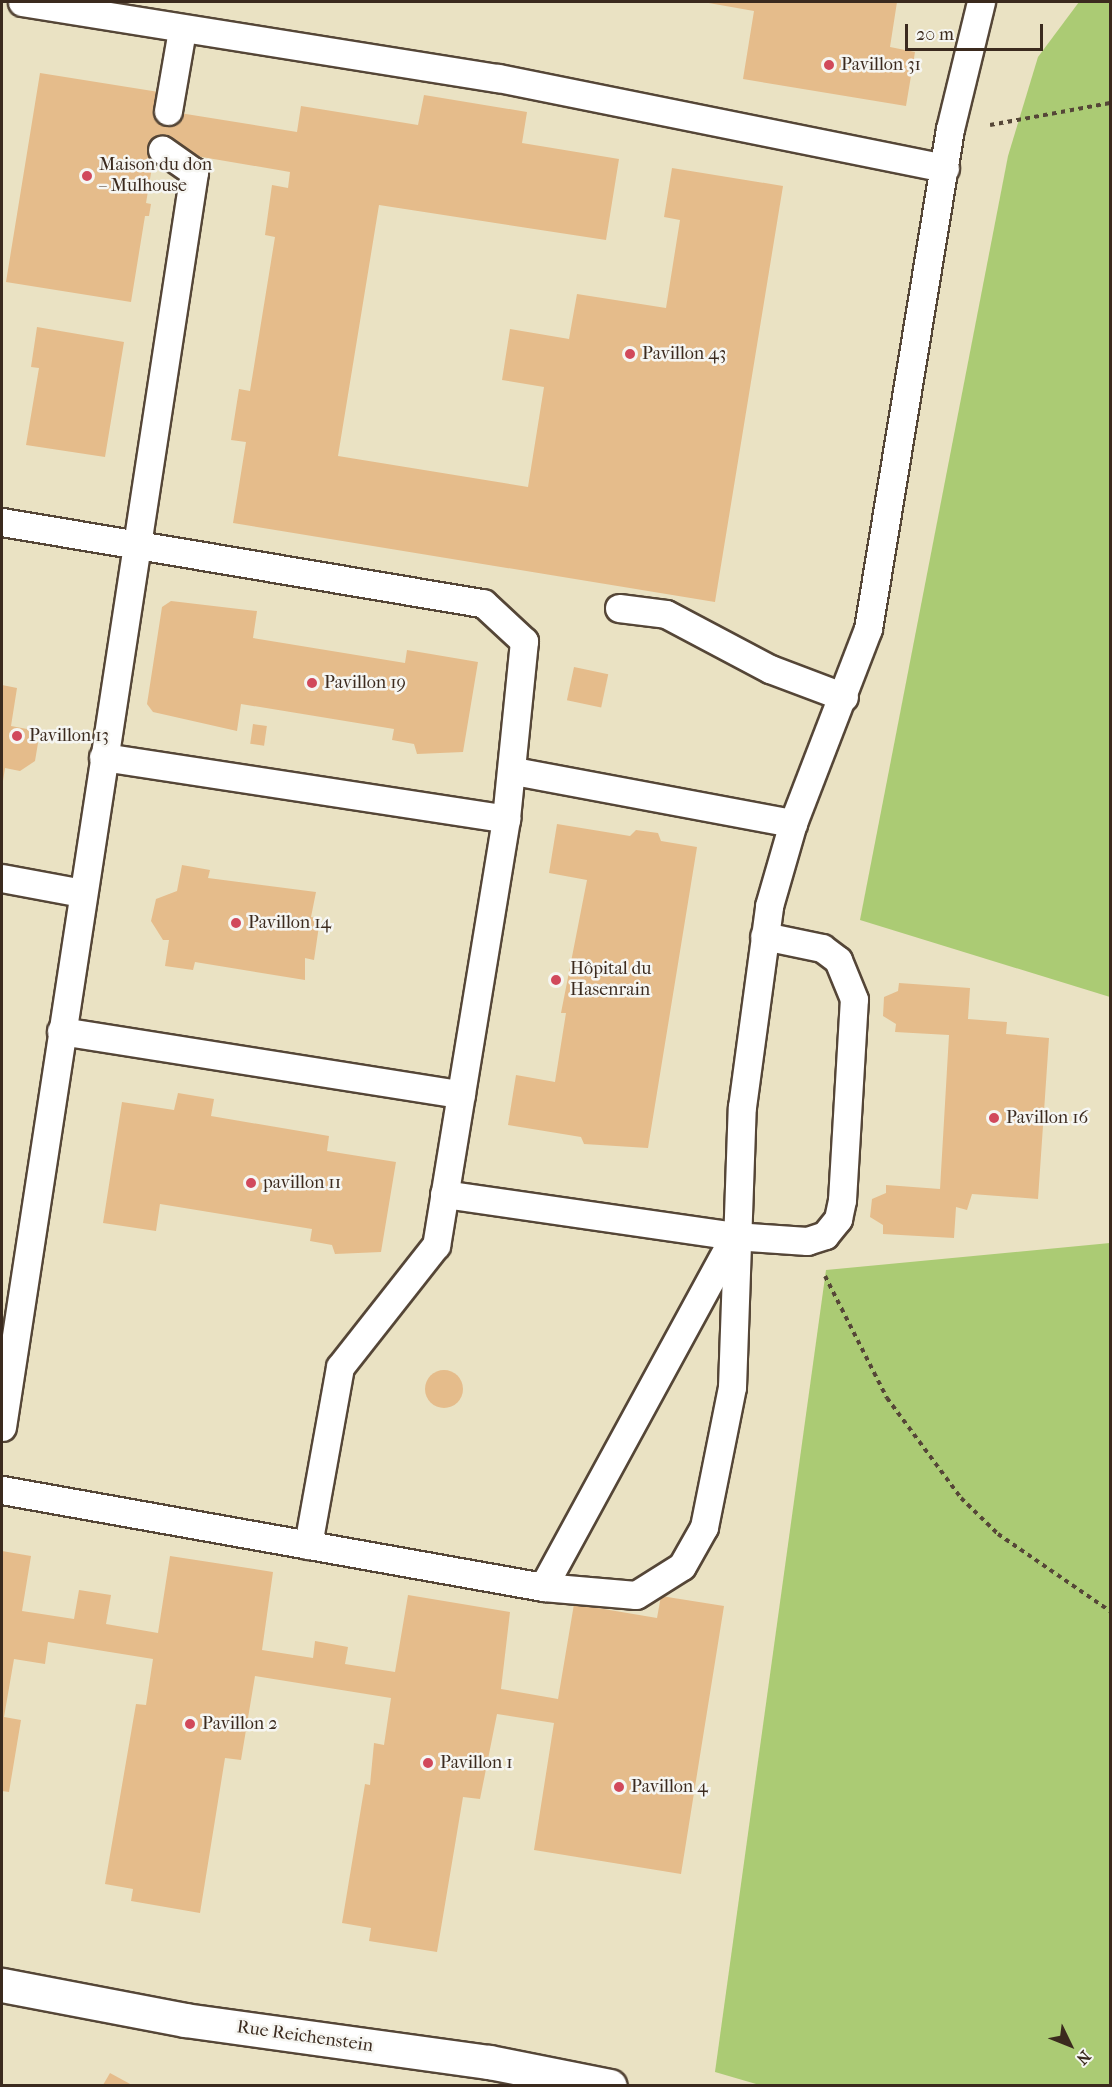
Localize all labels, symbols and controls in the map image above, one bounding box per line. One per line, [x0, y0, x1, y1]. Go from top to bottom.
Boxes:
scale bar [908, 12, 1046, 50]
text: 20 m [916, 24, 954, 45]
place label: Pavillon 31 [841, 54, 921, 76]
marker: Pavillon 31 [822, 58, 836, 72]
place label: Maison du don – Mulhouse [99, 155, 212, 198]
marker: Maison du don – Mulhouse [80, 169, 94, 183]
place label: Pavillon 43 [642, 343, 726, 365]
marker: Pavillon 43 [623, 347, 637, 361]
place label: Pavillon 19 [324, 672, 406, 694]
marker: Pavillon 19 [305, 676, 319, 690]
place label: Pavillon 13 [29, 725, 109, 747]
marker: Pavillon 13 [10, 729, 24, 743]
place label: Pavillon 14 [248, 912, 331, 934]
marker: Pavillon 14 [229, 916, 243, 930]
place label: Hôpital du Hasenrain [570, 959, 652, 1002]
marker: Hôpital du Hasenrain [547, 971, 565, 989]
place label: Pavillon 16 [1006, 1107, 1088, 1129]
marker: Pavillon 16 [987, 1111, 1001, 1125]
place label: pavillon 11 [263, 1172, 341, 1194]
marker: pavillon 11 [244, 1176, 258, 1190]
place label: Pavillon 2 [202, 1713, 277, 1735]
marker: Pavillon 2 [183, 1717, 197, 1731]
place label: Pavillon 1 [440, 1752, 513, 1774]
marker: Pavillon 1 [421, 1756, 435, 1770]
place label: Pavillon 4 [631, 1776, 708, 1798]
marker: Pavillon 4 [612, 1780, 626, 1794]
north arrow [1040, 2015, 1100, 2075]
street label: Rue Reichenstein [235, 2017, 375, 2057]
text: N [1072, 2047, 1095, 2069]

